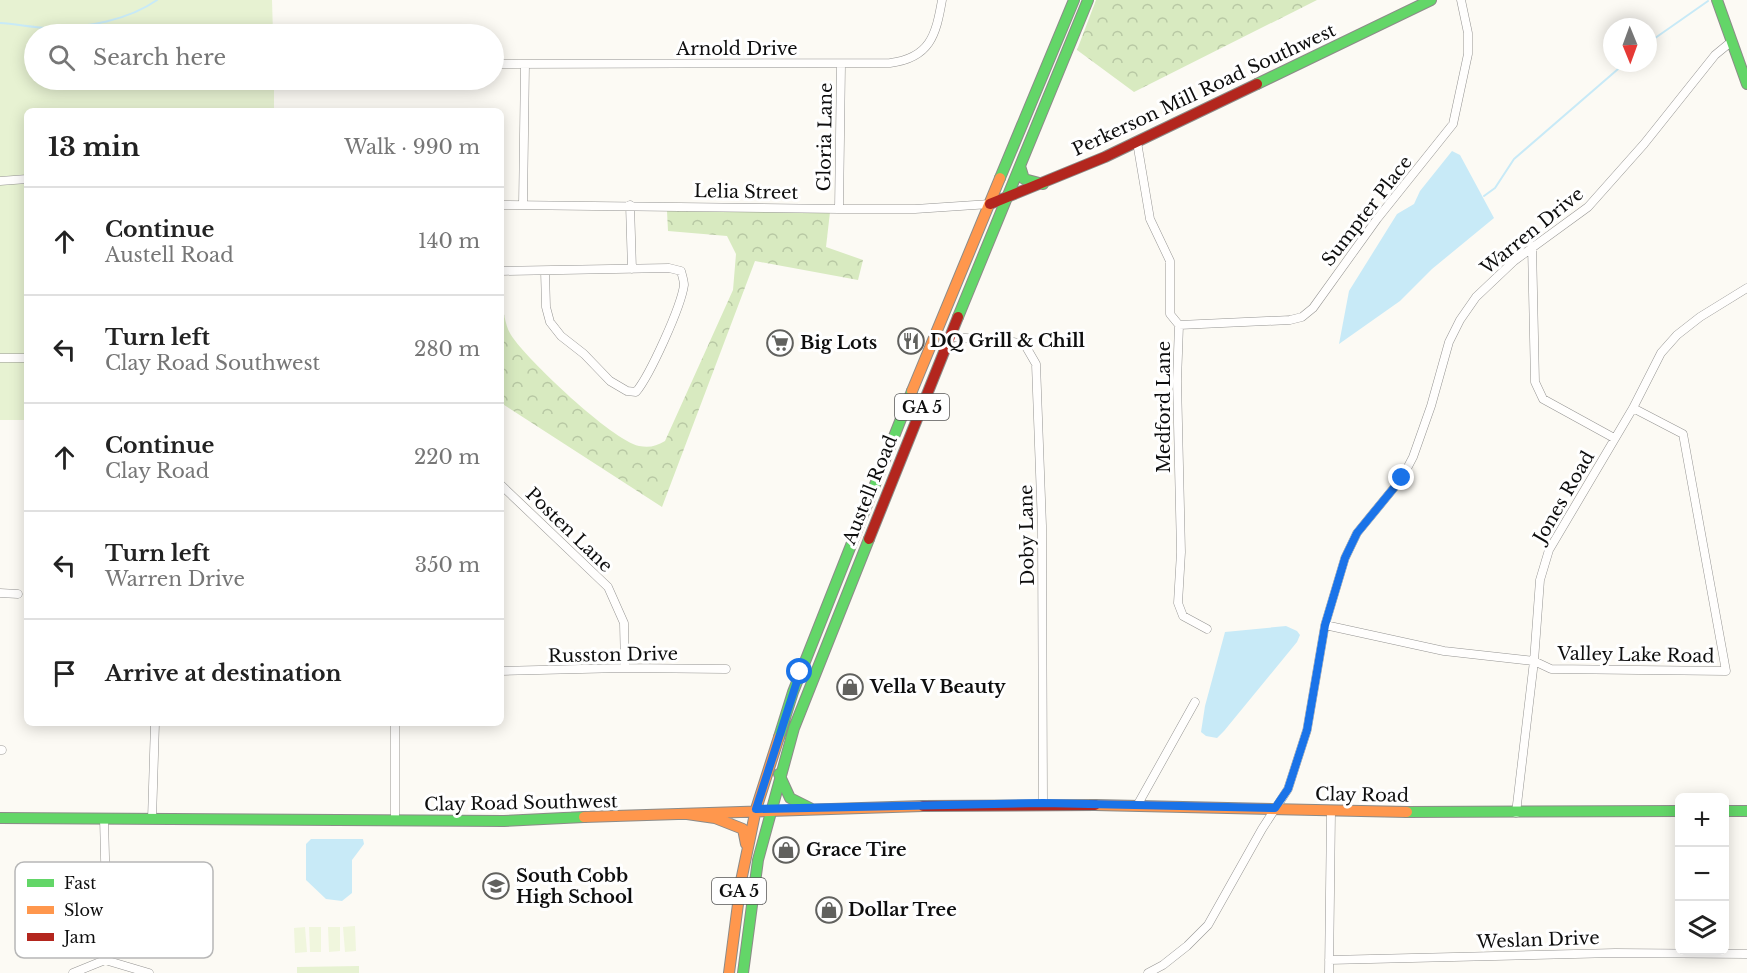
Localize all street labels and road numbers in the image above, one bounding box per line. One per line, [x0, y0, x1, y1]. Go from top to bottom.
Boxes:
street label: Perkerson Mill Road Southwest [1069, 19, 1339, 161]
street label: Arnold Drive [675, 38, 798, 60]
street label: Gloria Lane [813, 82, 837, 192]
street label: Sumpter Place [1317, 152, 1417, 270]
street label: Lelia Street [694, 180, 799, 204]
street label: Warren Drive [1475, 183, 1588, 280]
street label: Medford Lane [1153, 341, 1175, 473]
road number: GA 5 [895, 394, 949, 420]
street label: Austell Road [838, 432, 902, 549]
street label: Jones Road [1528, 447, 1599, 549]
street label: Posten Lane [521, 483, 617, 577]
street label: Doby Lane [1015, 484, 1039, 586]
street label: Russton Drive [548, 643, 678, 667]
street label: Valley Lake Road [1556, 643, 1715, 667]
street label: Clay Road [1315, 783, 1409, 807]
street label: Clay Road Southwest [424, 790, 618, 816]
road number: GA 5 [712, 878, 766, 904]
street label: Weslan Drive [1475, 927, 1600, 953]

